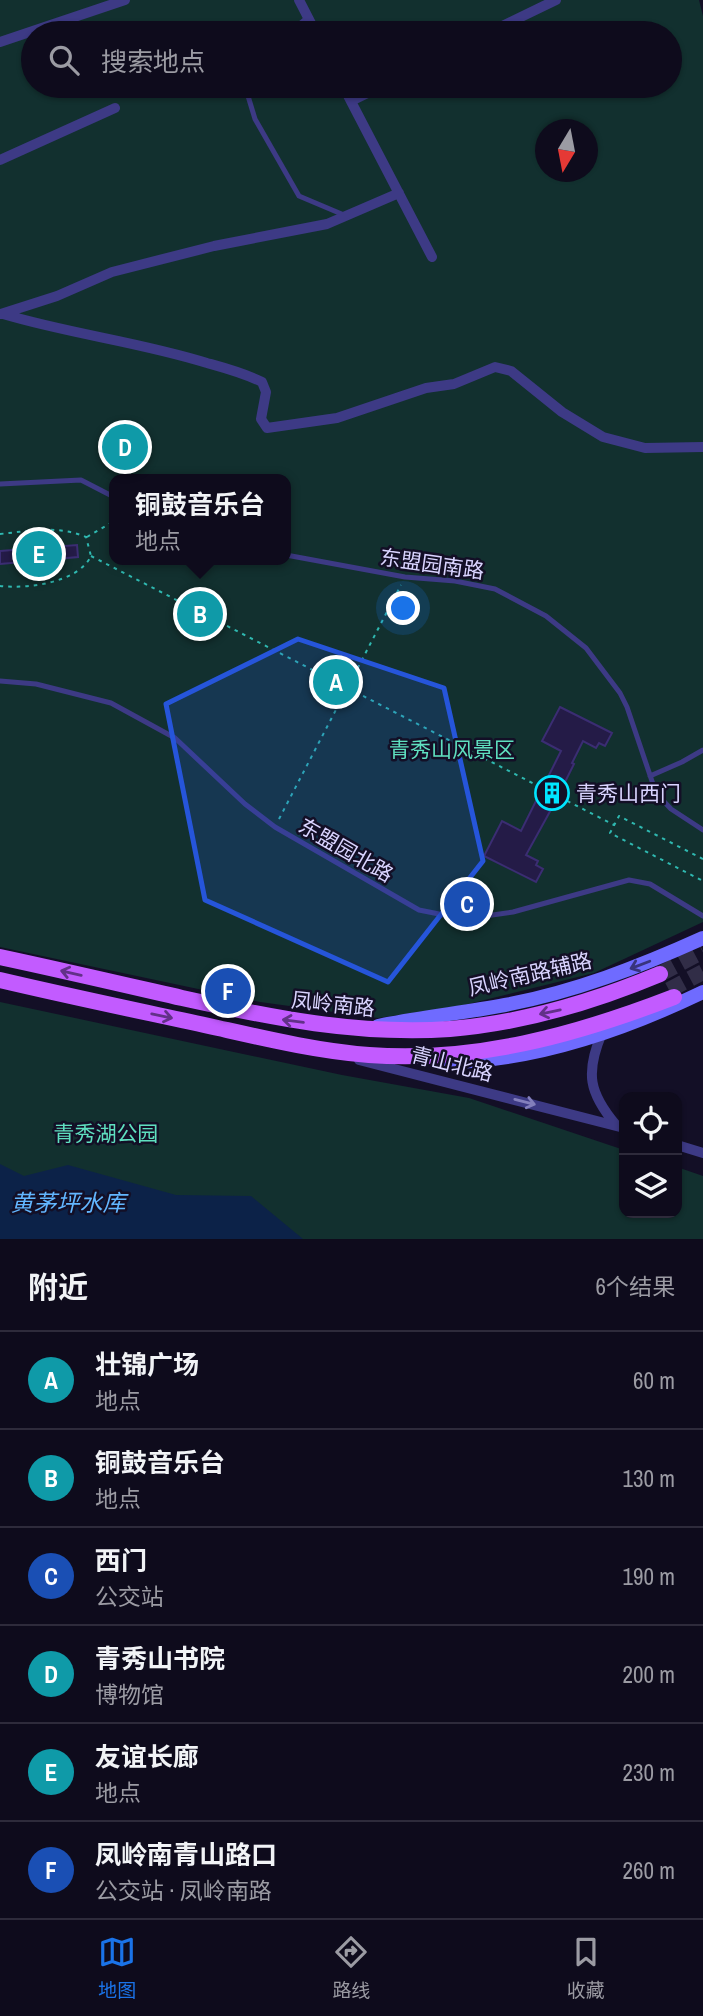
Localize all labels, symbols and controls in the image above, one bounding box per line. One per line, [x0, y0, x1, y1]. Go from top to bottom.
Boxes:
search box [21, 21, 682, 98]
icon: search [45, 41, 83, 79]
text: 搜索地点 [101, 44, 205, 79]
north arrow [535, 119, 598, 182]
pin: D [102, 421, 148, 473]
popup [109, 474, 291, 565]
text: 铜鼓音乐台 [135, 487, 265, 522]
text: 地点 [135, 525, 181, 556]
pin: E [16, 528, 62, 580]
street label: 东盟园南路 [378, 542, 486, 586]
pin: B [177, 588, 223, 640]
your location [386, 591, 420, 625]
pin: A [313, 656, 359, 708]
park label: 青秀山风景区 [389, 735, 515, 764]
building icon: 青秀山西门 [533, 774, 571, 812]
place label: 青秀山西门 [576, 779, 681, 808]
street label: 东盟园北路 [293, 811, 399, 889]
pin: C [444, 878, 490, 930]
street label: 凤岭南路辅路 [465, 946, 595, 1002]
one-way arrow [630, 960, 652, 973]
pin: F [205, 965, 251, 1017]
one-way arrow [60, 966, 83, 979]
street label: 凤岭南路 [290, 985, 376, 1023]
one-way arrow [539, 1006, 562, 1020]
one-way arrow [150, 1010, 173, 1024]
one-way arrow [282, 1015, 305, 1028]
street label: 青山北路 [408, 1040, 496, 1088]
map controls [619, 1092, 682, 1218]
button: locate [619, 1092, 682, 1155]
one-way arrow [513, 1096, 536, 1109]
park label: 青秀湖公园 [54, 1119, 159, 1148]
button: layers [619, 1155, 682, 1218]
water label: 黄茅坪水库 [11, 1187, 130, 1218]
text: 附近 [28, 1267, 88, 1307]
text: 6个结果 [596, 1271, 675, 1302]
text: 壮锦广场 [95, 1347, 199, 1382]
text: A [44, 1365, 58, 1396]
text: 60 m [633, 1365, 675, 1396]
text: 地点 [95, 1385, 141, 1416]
text: 铜鼓音乐台 [95, 1445, 225, 1480]
text: B [44, 1463, 58, 1494]
text: 130 m [623, 1463, 675, 1494]
text: 地点 [95, 1483, 141, 1514]
text: 西门 [95, 1543, 147, 1578]
text: C [44, 1561, 58, 1592]
text: 190 m [623, 1561, 675, 1592]
text: 公交站 [95, 1581, 164, 1612]
text: 青秀山书院 [95, 1641, 225, 1676]
text: D [44, 1659, 58, 1690]
text: 200 m [623, 1659, 675, 1690]
text: 博物馆 [95, 1679, 164, 1710]
text: 友谊长廊 [95, 1739, 199, 1774]
text: E [45, 1757, 57, 1788]
text: 230 m [623, 1757, 675, 1788]
text: 地点 [95, 1777, 141, 1808]
text: 凤岭南青山路口 [95, 1837, 277, 1872]
text: F [45, 1855, 57, 1886]
text: 260 m [623, 1855, 675, 1886]
text: 公交站 · 凤岭南路 [95, 1875, 272, 1906]
tab: 地图 [98, 1933, 136, 2003]
tab: 路线 [332, 1933, 371, 2003]
tab: 收藏 [567, 1933, 605, 2003]

